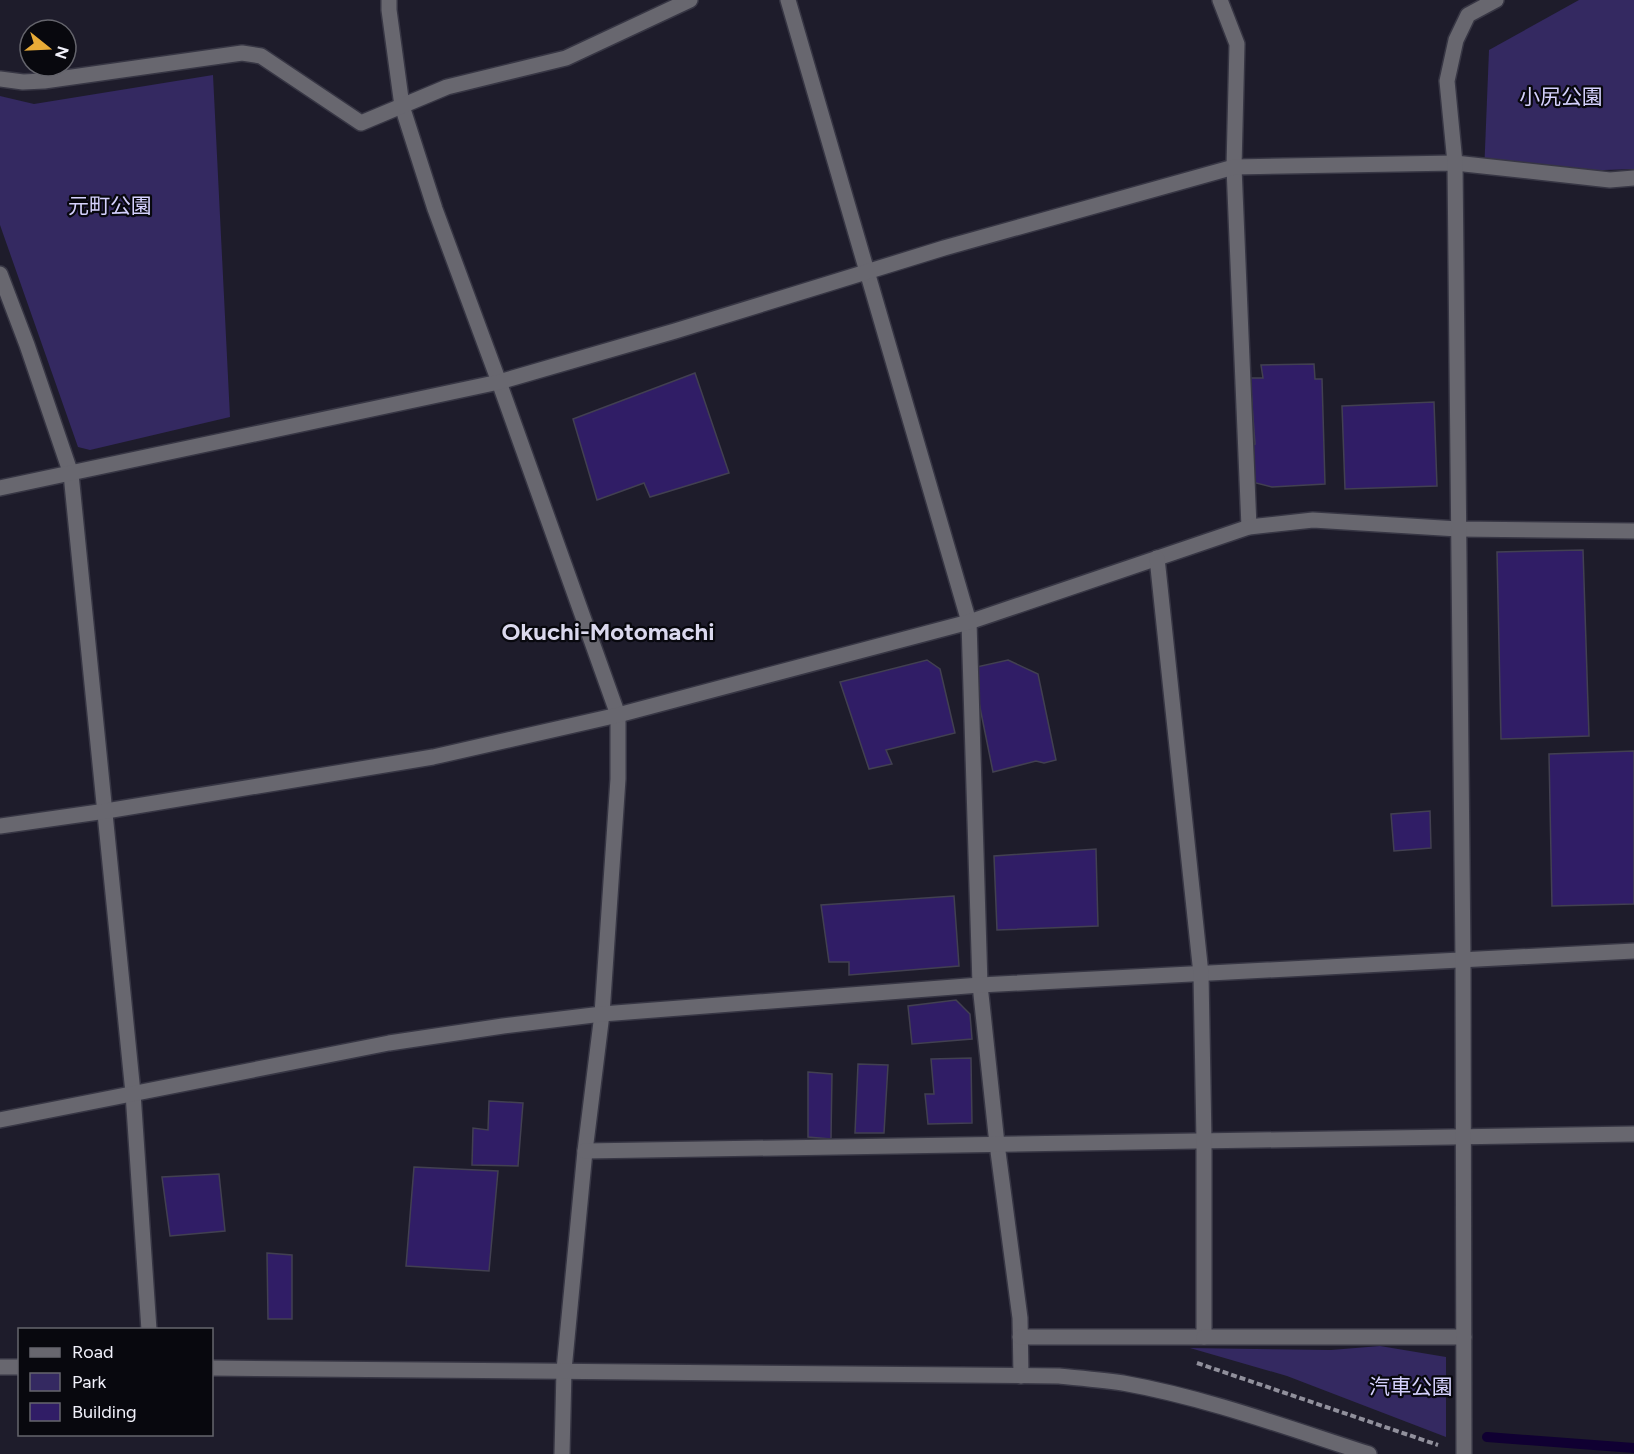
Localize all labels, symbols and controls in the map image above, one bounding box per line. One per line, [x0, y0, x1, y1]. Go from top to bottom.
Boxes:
north arrow [18, 18, 78, 78]
text: N [51, 44, 73, 61]
park label: 小尻公園 [1519, 84, 1603, 109]
park label: 元町公園 [68, 193, 152, 218]
district label: Okuchi-Motomachi [502, 617, 714, 646]
legend [18, 1328, 213, 1436]
text: Road [72, 1341, 113, 1363]
text: Park [72, 1371, 107, 1393]
park label: 汽車公園 [1369, 1374, 1453, 1399]
text: Building [72, 1401, 137, 1423]

